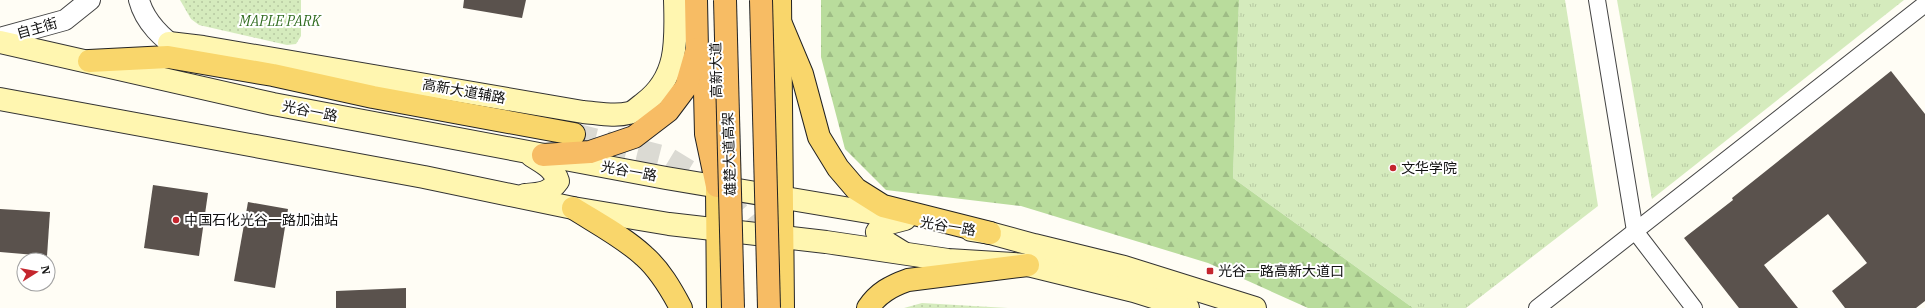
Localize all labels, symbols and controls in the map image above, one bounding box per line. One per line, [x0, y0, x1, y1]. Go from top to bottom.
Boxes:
park label: MAPLE PARK [238, 12, 323, 30]
street label: 自主街 [14, 14, 60, 42]
street label: 高新大道 [707, 42, 725, 98]
street label: 高新大道辅路 [421, 75, 507, 107]
street label: 光谷一路 [281, 97, 339, 125]
street label: 雄楚大道高架 [719, 112, 739, 196]
street label: 光谷一路 [600, 157, 658, 185]
place label: 文华学院 [1401, 159, 1457, 177]
marker: 文华学院 [1388, 163, 1398, 173]
place label: 中国石化光谷一路加油站 [184, 211, 338, 229]
street label: 光谷一路 [919, 213, 977, 239]
marker: 中国石化光谷一路加油站 [171, 215, 181, 225]
north arrow [16, 252, 56, 292]
place label: 光谷一路高新大道口 [1218, 262, 1344, 280]
text: N [38, 264, 54, 276]
marker: 光谷一路高新大道口 [1205, 266, 1215, 276]

